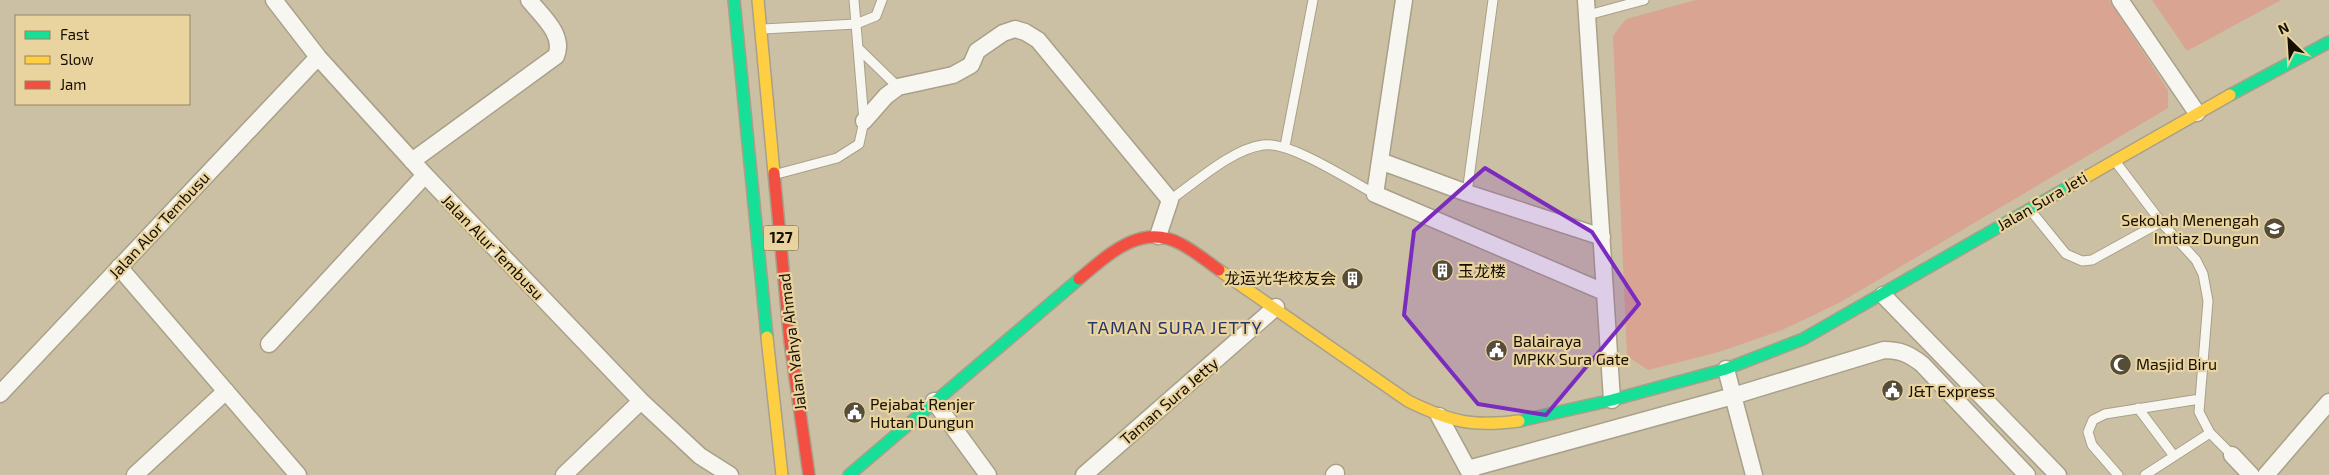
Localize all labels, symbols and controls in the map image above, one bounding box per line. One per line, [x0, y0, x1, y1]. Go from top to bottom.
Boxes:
legend [15, 15, 190, 105]
north arrow [2264, 15, 2314, 65]
text: N [2275, 18, 2291, 38]
text: Fast [60, 25, 90, 43]
text: Slow [60, 50, 94, 68]
text: Jam [60, 75, 86, 93]
street label: Jalan Alor Tembusu [104, 167, 213, 282]
street label: Jalan Sura Jeti [1993, 167, 2090, 234]
street label: Jalan Alur Tembusu [438, 190, 548, 303]
place label: Sekolah Menengah Imtiaz Dungun [2121, 210, 2259, 247]
school or university icon: Sekolah Menengah Imtiaz Dungun [2263, 217, 2287, 241]
road number: 127 [764, 226, 798, 250]
building icon: 玉龙楼 [1430, 259, 1454, 283]
place label: 玉龙楼 [1458, 261, 1506, 280]
building icon: 龙运光华校友会 [1340, 266, 1364, 290]
place label: 龙运光华校友会 [1224, 268, 1336, 287]
street label: Jalan Yahya Ahmad [774, 272, 809, 412]
district label: TAMAN SURA JETTY [1087, 316, 1263, 338]
place label: Balairaya MPKK Sura Gate [1513, 331, 1629, 368]
public building icon: Balairaya MPKK Sura Gate [1485, 338, 1509, 362]
mosque icon: Masjid Biru [2108, 352, 2132, 376]
street label: Taman Sura Jetty [1116, 353, 1222, 448]
place label: Masjid Biru [2136, 354, 2217, 374]
public building icon: J&T Express [1880, 379, 1904, 403]
place label: J&T Express [1908, 381, 1995, 400]
place label: Pejabat Renjer Hutan Dungun [870, 394, 976, 431]
public building icon: Pejabat Renjer Hutan Dungun [842, 401, 866, 425]

